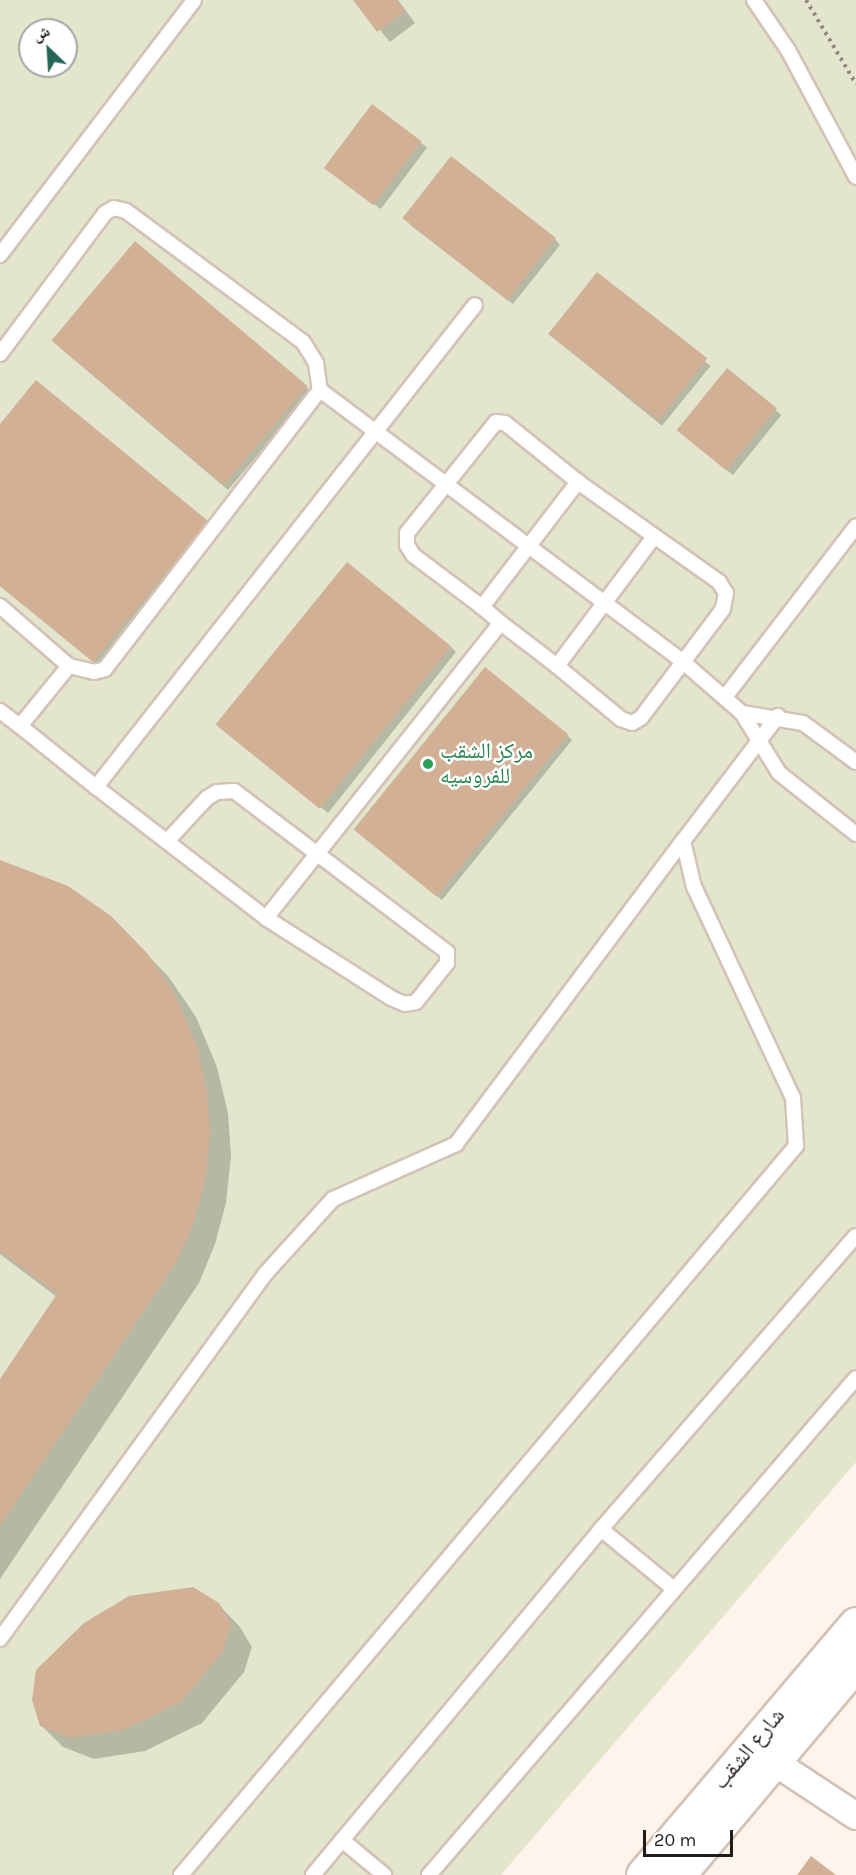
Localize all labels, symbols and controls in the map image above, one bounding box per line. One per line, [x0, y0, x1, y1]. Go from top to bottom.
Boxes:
north arrow [18, 18, 78, 78]
text: ش [29, 21, 53, 45]
place label: مركز الشقب للفروسيه [440, 738, 533, 790]
marker: مركز الشقب للفروسيه [421, 757, 435, 771]
street label: شارع الشقب [707, 1703, 791, 1795]
scale bar [646, 1818, 736, 1856]
text: 20 m [654, 1829, 696, 1851]

